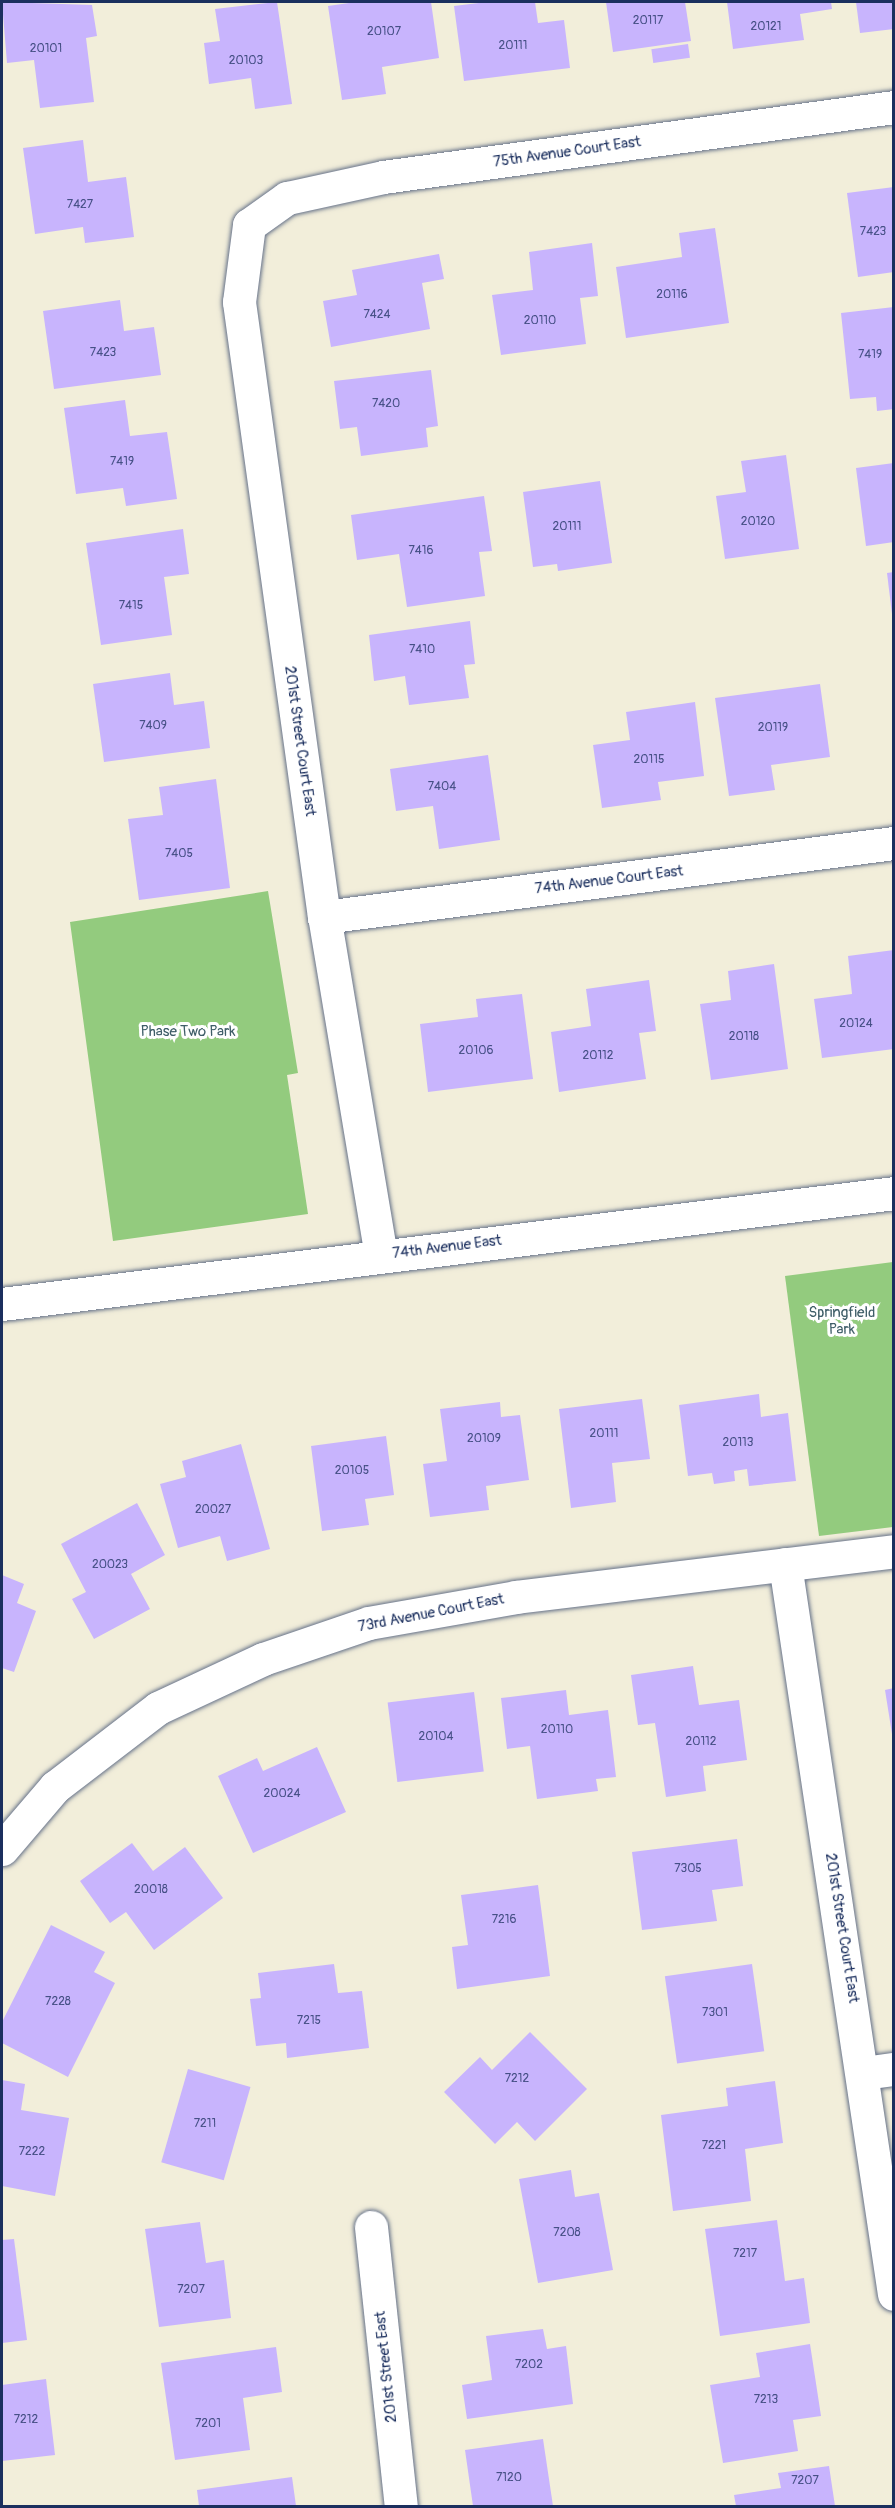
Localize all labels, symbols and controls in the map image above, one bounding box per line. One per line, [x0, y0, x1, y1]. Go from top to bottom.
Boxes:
house number: 20117 [633, 14, 663, 28]
house number: 20121 [751, 20, 781, 34]
house number: 20107 [367, 25, 401, 39]
house number: 20111 [499, 39, 527, 53]
house number: 20101 [30, 42, 62, 56]
house number: 20103 [229, 54, 263, 68]
street label: 75th Avenue Court East [492, 133, 642, 171]
house number: 7427 [67, 198, 93, 212]
house number: 7423 [860, 225, 886, 239]
house number: 20116 [656, 288, 688, 302]
house number: 7424 [364, 308, 390, 322]
house number: 20110 [524, 314, 556, 328]
house number: 7423 [90, 346, 116, 360]
house number: 7419 [858, 348, 882, 362]
house number: 7420 [372, 397, 400, 411]
house number: 7419 [110, 455, 134, 469]
house number: 20120 [741, 515, 775, 529]
house number: 20111 [553, 520, 581, 534]
house number: 7416 [409, 544, 433, 558]
house number: 7415 [119, 599, 143, 613]
house number: 7410 [409, 643, 435, 657]
street label: 201st Street Court East [281, 665, 319, 817]
house number: 7409 [139, 719, 167, 733]
house number: 20119 [758, 721, 788, 735]
house number: 20115 [634, 753, 664, 767]
house number: 7404 [428, 780, 456, 794]
house number: 7405 [165, 847, 193, 861]
street label: 74th Avenue Court East [534, 862, 684, 898]
house number: 20124 [839, 1017, 873, 1031]
park label: Phase Two Park [140, 1023, 236, 1041]
house number: 20118 [729, 1030, 759, 1044]
house number: 20106 [459, 1044, 493, 1058]
house number: 20112 [583, 1049, 613, 1063]
street label: 74th Avenue East [391, 1231, 503, 1263]
park label: Springfield Park [809, 1303, 875, 1338]
house number: 20111 [590, 1427, 618, 1441]
house number: 20109 [467, 1432, 501, 1446]
house number: 20113 [723, 1436, 753, 1450]
house number: 20105 [335, 1464, 369, 1478]
house number: 20027 [195, 1503, 231, 1517]
house number: 20023 [92, 1558, 128, 1572]
street label: 73rd Avenue Court East [356, 1590, 506, 1636]
house number: 20110 [541, 1723, 573, 1737]
house number: 20104 [419, 1730, 453, 1744]
house number: 20112 [686, 1735, 716, 1749]
house number: 20024 [264, 1787, 300, 1801]
street label: 201st Street Court East [821, 1852, 863, 2004]
house number: 7305 [674, 1862, 702, 1876]
house number: 20018 [134, 1883, 168, 1897]
house number: 7216 [492, 1913, 516, 1927]
house number: 7228 [45, 1995, 71, 2009]
house number: 7301 [702, 2006, 728, 2020]
house number: 7215 [297, 2014, 321, 2028]
house number: 7212 [505, 2072, 529, 2086]
house number: 7211 [194, 2117, 216, 2131]
house number: 7221 [702, 2139, 726, 2153]
house number: 7222 [19, 2145, 45, 2159]
house number: 7208 [553, 2226, 581, 2240]
house number: 7217 [733, 2247, 757, 2261]
house number: 7207 [177, 2283, 205, 2297]
street label: 201st Street East [371, 2310, 401, 2424]
house number: 7202 [515, 2358, 543, 2372]
house number: 7213 [754, 2393, 778, 2407]
house number: 7212 [14, 2413, 38, 2427]
house number: 7201 [195, 2417, 221, 2431]
house number: 7120 [496, 2471, 522, 2485]
house number: 7207 [791, 2474, 819, 2488]

